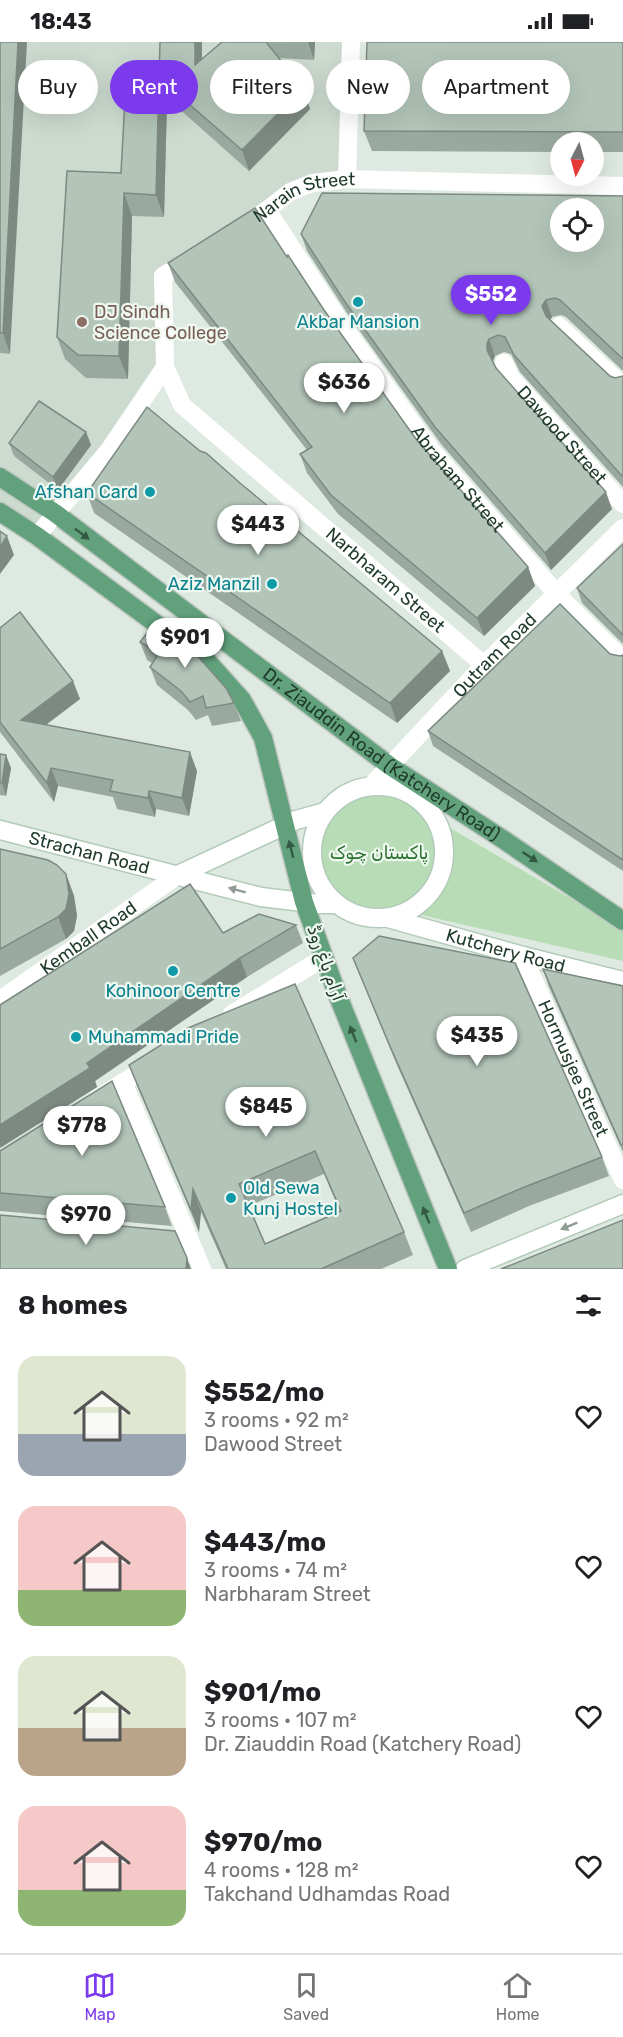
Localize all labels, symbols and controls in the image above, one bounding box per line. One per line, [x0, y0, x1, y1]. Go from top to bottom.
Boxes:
text: 18:43 [30, 8, 92, 35]
chip: Buy [18, 60, 98, 114]
chip: Rent [110, 60, 198, 114]
chip: Filters [210, 60, 314, 114]
chip: New [326, 60, 410, 114]
chip: Apartment [422, 60, 570, 114]
north arrow [550, 132, 604, 186]
map controls [550, 132, 604, 252]
street label: Narain Street [249, 168, 355, 227]
button: locate [550, 198, 604, 252]
pin: $552 [455, 275, 527, 326]
text: $552 [465, 282, 517, 306]
marker: Akbar Mansion [351, 295, 365, 309]
place label: DJ Sindh Science College [94, 301, 227, 344]
place label: Akbar Mansion [297, 311, 419, 333]
marker: DJ Sindh Science College [75, 315, 89, 329]
pin: $636 [308, 363, 380, 414]
text: $636 [318, 370, 370, 394]
street label: Dawood Street [512, 381, 611, 489]
street label: Abraham Street [406, 421, 509, 537]
place label: Afshan Card [35, 481, 138, 503]
marker: Afshan Card [143, 485, 157, 499]
pin: $443 [222, 505, 294, 556]
text: $443 [231, 512, 285, 536]
street label: Narbharam Street [321, 523, 449, 637]
one-way arrow [75, 528, 90, 540]
place label: Aziz Manzil [168, 573, 260, 595]
marker: Aziz Manzil [265, 577, 279, 591]
street label: Outram Road [448, 608, 541, 702]
pin: $901 [149, 618, 221, 669]
text: $901 [160, 625, 210, 649]
street label: Dr. Ziauddin Road (Katchery Road) [259, 663, 504, 846]
street label: Strachan Road [26, 827, 152, 879]
one-way arrow [285, 840, 295, 859]
park label: پاکستان چوک [330, 842, 428, 865]
one-way arrow [521, 851, 537, 863]
one-way arrow [228, 885, 247, 895]
street label: Kemball Road [36, 896, 141, 979]
street label: آرام باغ روڈ [301, 922, 350, 1005]
street label: Kutchery Road [443, 924, 568, 977]
marker: Kohinoor Centre [166, 964, 180, 978]
place label: Kohinoor Centre [106, 980, 240, 1002]
street label: Hormusjee Street [533, 997, 613, 1140]
pin: $435 [441, 1016, 513, 1067]
text: $435 [450, 1023, 504, 1047]
one-way arrow [348, 1025, 357, 1043]
place label: Muhammadi Pride [88, 1026, 239, 1048]
marker: Muhammadi Pride [69, 1030, 83, 1044]
pin: $845 [230, 1087, 302, 1138]
text: $845 [239, 1094, 293, 1118]
pin: $778 [46, 1106, 118, 1157]
text: $778 [57, 1113, 107, 1137]
place label: Old Sewa Kunj Hostel [243, 1177, 338, 1220]
marker: Old Sewa Kunj Hostel [224, 1191, 238, 1205]
pin: $970 [50, 1195, 122, 1246]
text: $970 [60, 1202, 112, 1226]
one-way arrow [421, 1205, 431, 1223]
one-way arrow [560, 1222, 578, 1231]
icon: filters [572, 1289, 605, 1322]
text: 8 homes [18, 1290, 128, 1321]
text: $552/mo [204, 1377, 324, 1408]
icon: home [66, 1380, 138, 1452]
icon: heart [572, 1400, 605, 1433]
text: 3 rooms · 92 m² [204, 1408, 349, 1432]
text: Dawood Street [204, 1432, 342, 1456]
text: $443/mo [204, 1527, 326, 1558]
icon: home [66, 1530, 138, 1602]
icon: heart [572, 1550, 605, 1583]
text: 3 rooms · 74 m² [204, 1558, 347, 1582]
text: Narbharam Street [204, 1582, 371, 1606]
text: $901/mo [204, 1677, 321, 1708]
icon: home [66, 1680, 138, 1752]
icon: heart [572, 1700, 605, 1733]
text: 3 rooms · 107 m² [204, 1708, 357, 1732]
text: Dr. Ziauddin Road (Katchery Road) [204, 1732, 521, 1756]
text: $970/mo [204, 1827, 322, 1858]
icon: home [66, 1830, 138, 1902]
icon: heart [572, 1850, 605, 1883]
text: 4 rooms · 128 m² [204, 1858, 359, 1882]
text: Takchand Udhamdas Road [204, 1882, 450, 1906]
tab: Map [83, 1969, 116, 2024]
tab: Saved [283, 1969, 329, 2024]
tab: Home [496, 1969, 540, 2024]

